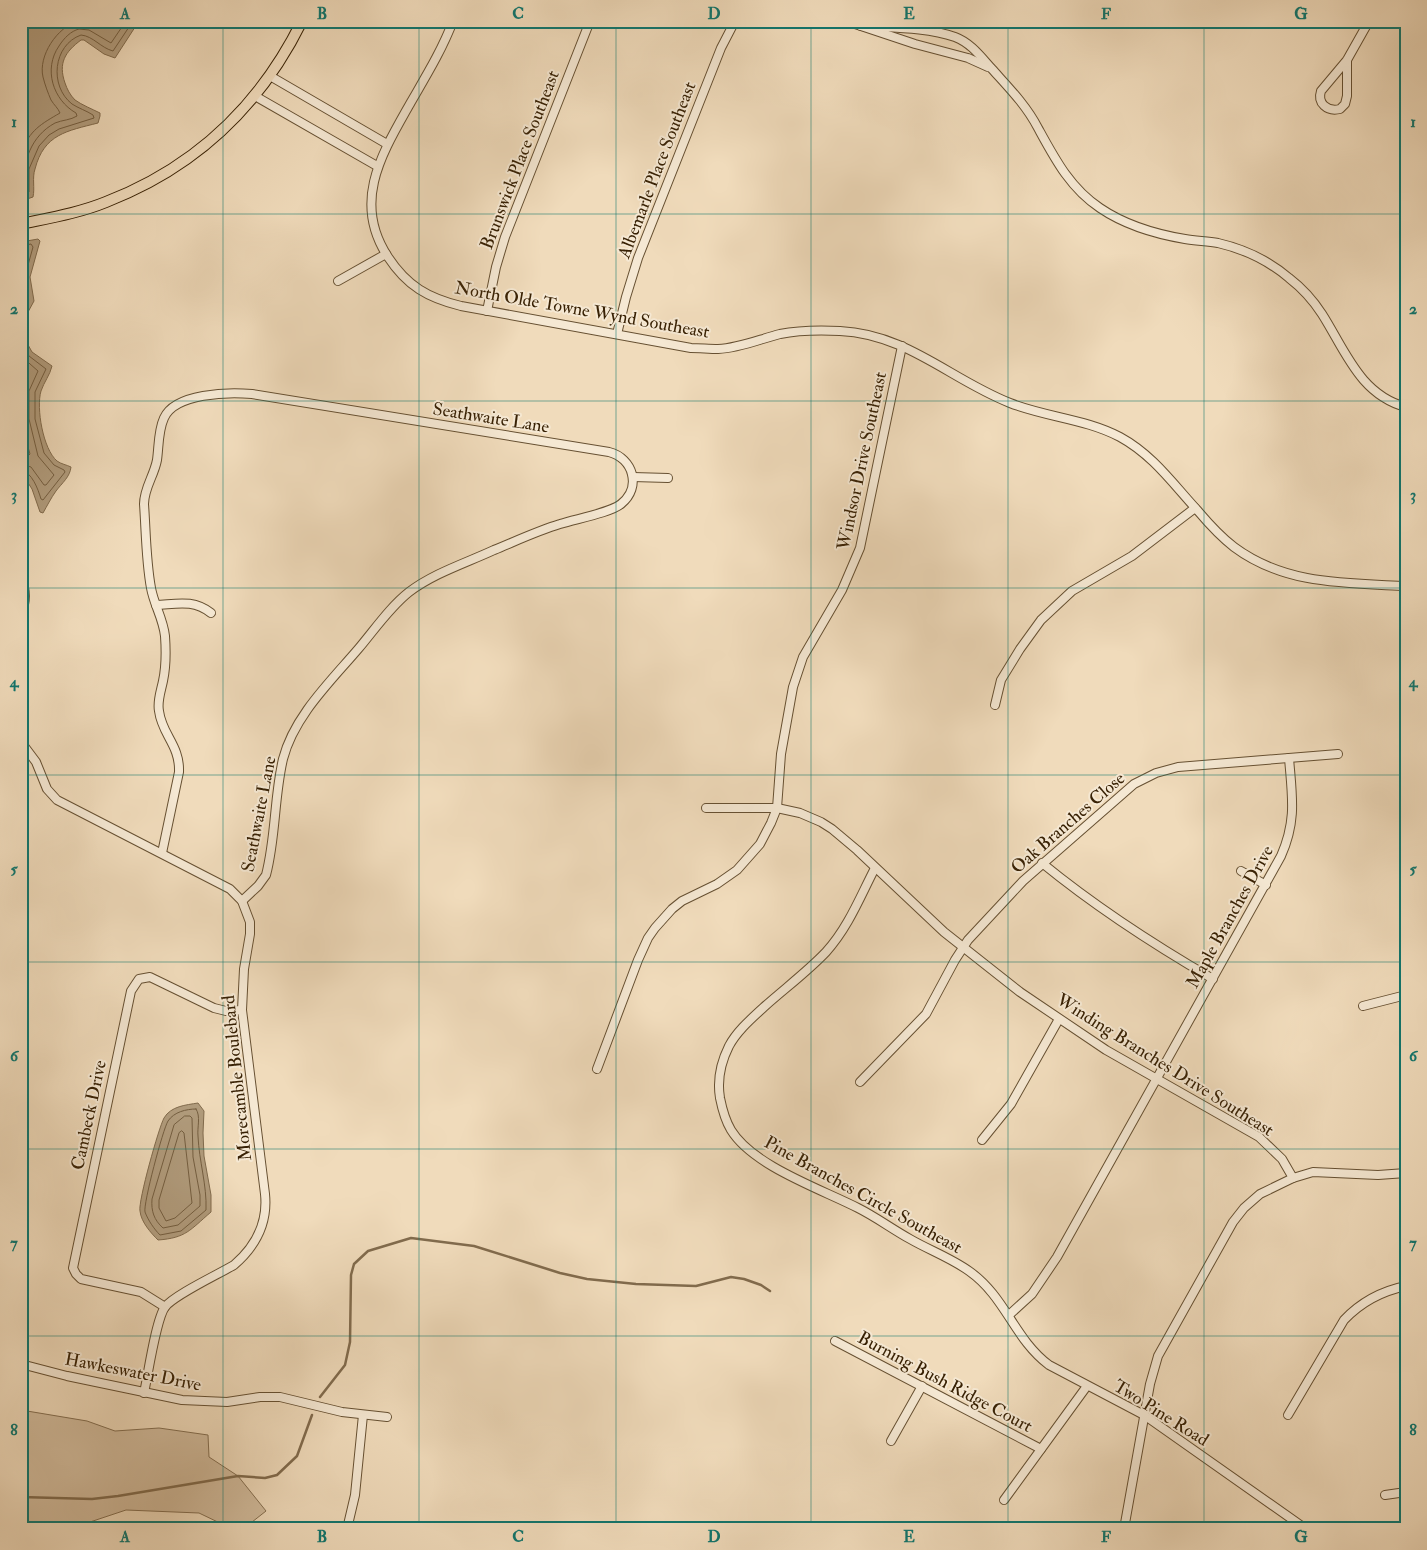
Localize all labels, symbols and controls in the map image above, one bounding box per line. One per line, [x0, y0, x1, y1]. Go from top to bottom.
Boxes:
text: A [119, 4, 131, 24]
text: B [317, 4, 327, 24]
text: C [512, 4, 524, 24]
text: D [707, 4, 721, 24]
text: E [903, 4, 915, 24]
text: F [1101, 4, 1111, 24]
text: G [1294, 4, 1308, 24]
street label: Brunswick Place Southeast [475, 67, 565, 253]
street label: Albemarle Place Southeast [612, 78, 701, 263]
text: 1 [11, 112, 17, 132]
text: 1 [1410, 112, 1416, 132]
street label: North Olde Towne Wynd Southeast [453, 276, 711, 344]
text: 2 [10, 299, 18, 319]
text: 2 [1409, 299, 1417, 319]
street label: Windsor Drive Southeast [832, 370, 892, 553]
street label: Seathwaite Lane [431, 397, 551, 439]
text: 3 [11, 485, 17, 505]
text: 3 [1410, 485, 1416, 505]
text: 4 [9, 672, 20, 692]
text: 4 [1408, 672, 1419, 692]
street label: Seathwaite Lane [236, 754, 282, 874]
street label: Oak Branches Close [1006, 767, 1130, 879]
street label: Maple Branches Drive [1181, 841, 1279, 993]
text: 5 [10, 859, 18, 879]
text: 5 [1409, 859, 1417, 879]
street label: Winding Branches Drive Southeast [1051, 988, 1278, 1142]
street label: Morecamble Boulebard [217, 994, 257, 1162]
text: 6 [10, 1046, 20, 1066]
text: 6 [1409, 1046, 1419, 1066]
street label: Cambeck Drive [66, 1058, 112, 1172]
street label: Pine Branches Circle Southeast [760, 1131, 966, 1259]
text: 7 [10, 1233, 18, 1253]
text: 7 [1409, 1233, 1417, 1253]
street label: Burning Bush Ridge Court [854, 1326, 1036, 1438]
street label: Hawkeswater Drive [63, 1347, 204, 1397]
street label: Two Pine Road [1109, 1375, 1213, 1452]
text: 8 [10, 1420, 18, 1440]
text: 8 [1409, 1420, 1417, 1440]
text: A [119, 1527, 131, 1547]
text: B [317, 1527, 327, 1547]
text: C [512, 1527, 524, 1547]
text: D [707, 1527, 721, 1547]
text: E [903, 1527, 915, 1547]
text: F [1101, 1527, 1111, 1547]
text: G [1294, 1527, 1308, 1547]

